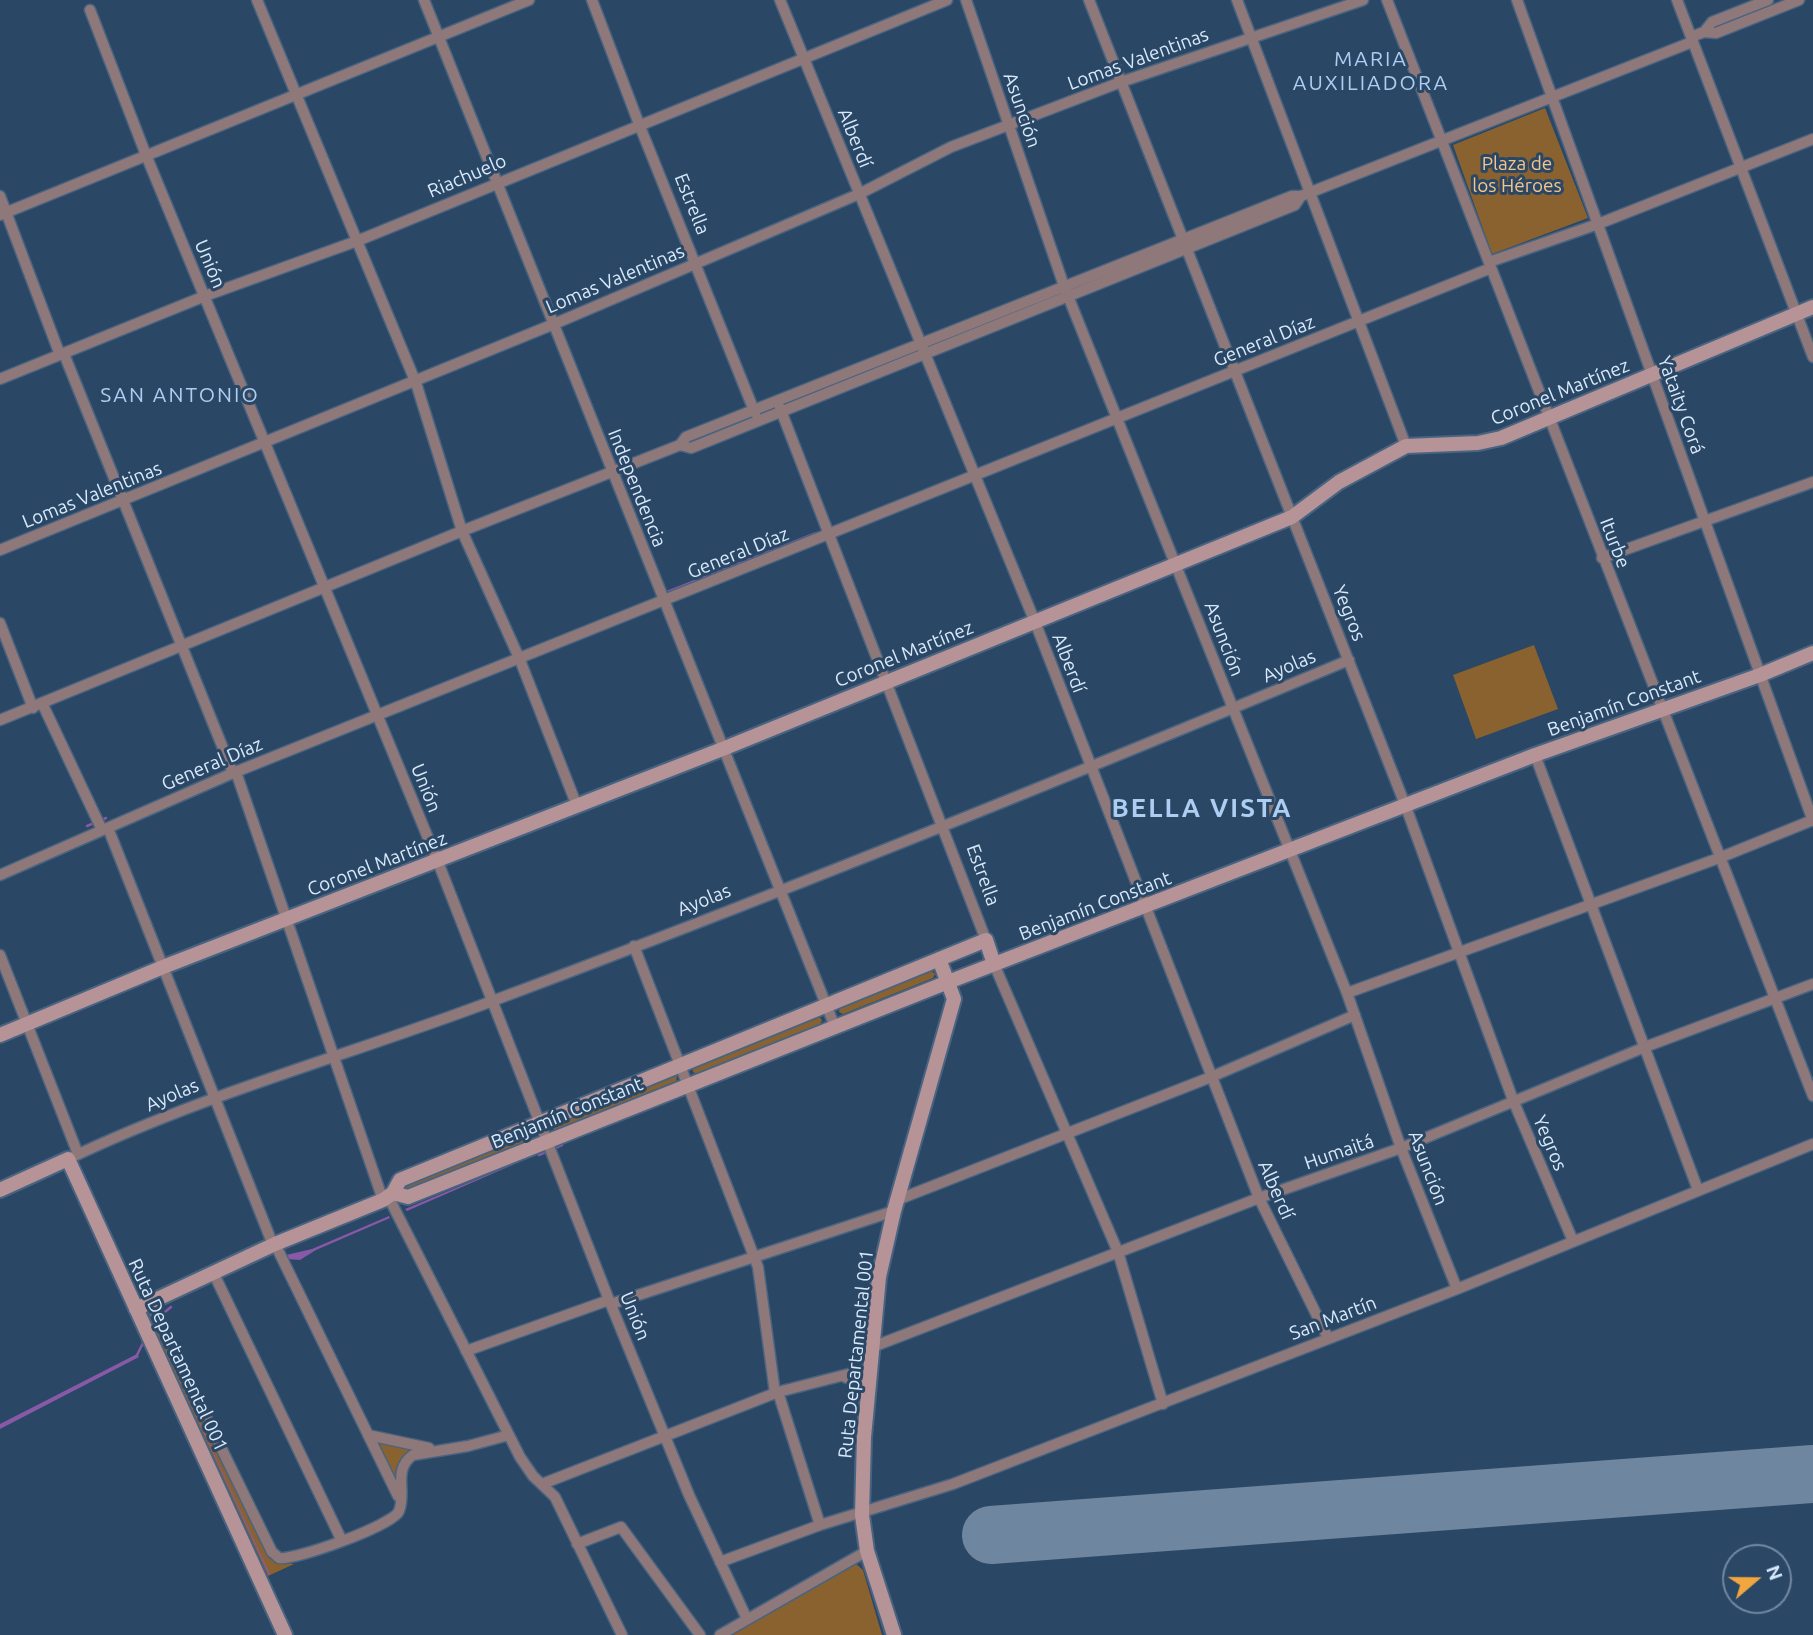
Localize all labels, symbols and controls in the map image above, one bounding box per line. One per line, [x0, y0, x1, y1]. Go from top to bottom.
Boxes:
street label: Lomas Valentinas [1064, 23, 1212, 95]
district label: MARIA AUXILIADORA [1294, 46, 1448, 96]
street label: Asunción [999, 69, 1045, 151]
street label: Alberdí [833, 105, 877, 171]
street label: Riachuelo [424, 149, 510, 203]
park label: Plaza de los Héroes [1472, 153, 1562, 197]
street label: Estrella [669, 170, 715, 238]
street label: Unión [190, 236, 230, 292]
street label: Lomas Valentinas [542, 240, 688, 318]
street label: General Díaz [1210, 310, 1318, 372]
street label: Yataity Corá [1653, 353, 1709, 457]
street label: Coronel Martínez [1487, 354, 1633, 430]
district label: SAN ANTONIO [102, 382, 258, 408]
street label: Independencia [603, 426, 671, 550]
street label: Lomas Valentinas [19, 457, 165, 533]
street label: Iturbe [1595, 515, 1635, 571]
street label: General Díaz [684, 522, 792, 584]
street label: Yegros [1328, 582, 1370, 644]
street label: Asunción [1199, 599, 1249, 679]
street label: Coronel Martínez [831, 616, 977, 692]
street label: Alberdí [1047, 630, 1091, 696]
street label: Ayolas [1259, 645, 1319, 687]
street label: Benjamín Constant [1544, 665, 1704, 741]
street label: General Díaz [158, 733, 266, 795]
street label: Unión [406, 760, 446, 816]
district label: BELLA VISTA [1113, 792, 1291, 824]
street label: Coronel Martínez [304, 827, 450, 901]
street label: Estrella [961, 841, 1005, 909]
street label: Benjamín Constant [1016, 866, 1174, 946]
street label: Ayolas [674, 879, 734, 921]
street label: Benjamín Constant [488, 1072, 646, 1154]
street label: Ayolas [142, 1074, 202, 1116]
street label: Yegros [1528, 1112, 1572, 1174]
street label: Asunción [1403, 1128, 1453, 1208]
street label: Humaitá [1301, 1129, 1377, 1175]
street label: Alberdí [1253, 1157, 1299, 1223]
street label: Ruta Departamental 001 [834, 1248, 878, 1460]
street label: Ruta Departamental 001 [123, 1255, 233, 1455]
street label: Unión [615, 1288, 655, 1344]
street label: San Martín [1286, 1291, 1380, 1345]
north arrow [1722, 1544, 1792, 1614]
text: N [1762, 1562, 1788, 1583]

